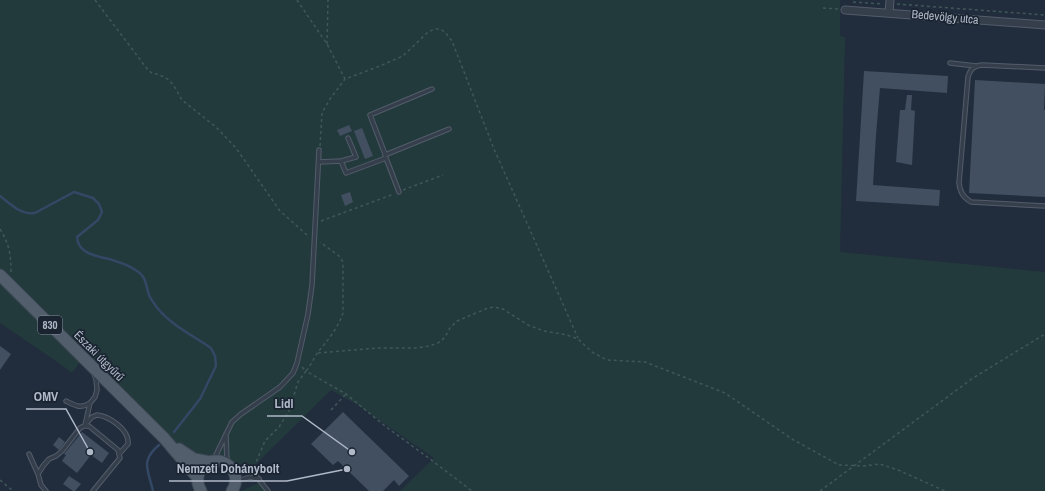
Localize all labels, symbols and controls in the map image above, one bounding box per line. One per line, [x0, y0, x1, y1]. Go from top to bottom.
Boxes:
street label: Bedevölgy utca [911, 6, 980, 28]
road number: 830 [38, 316, 62, 334]
street label: Északi útgyűrű [70, 327, 128, 385]
callout: OMV [26, 384, 66, 409]
text: OMV [34, 388, 59, 405]
callout: Lidl [267, 391, 302, 416]
text: Lidl [275, 395, 294, 412]
callout: Nemzeti Dohánybolt [169, 456, 287, 481]
text: Nemzeti Dohánybolt [177, 460, 280, 477]

